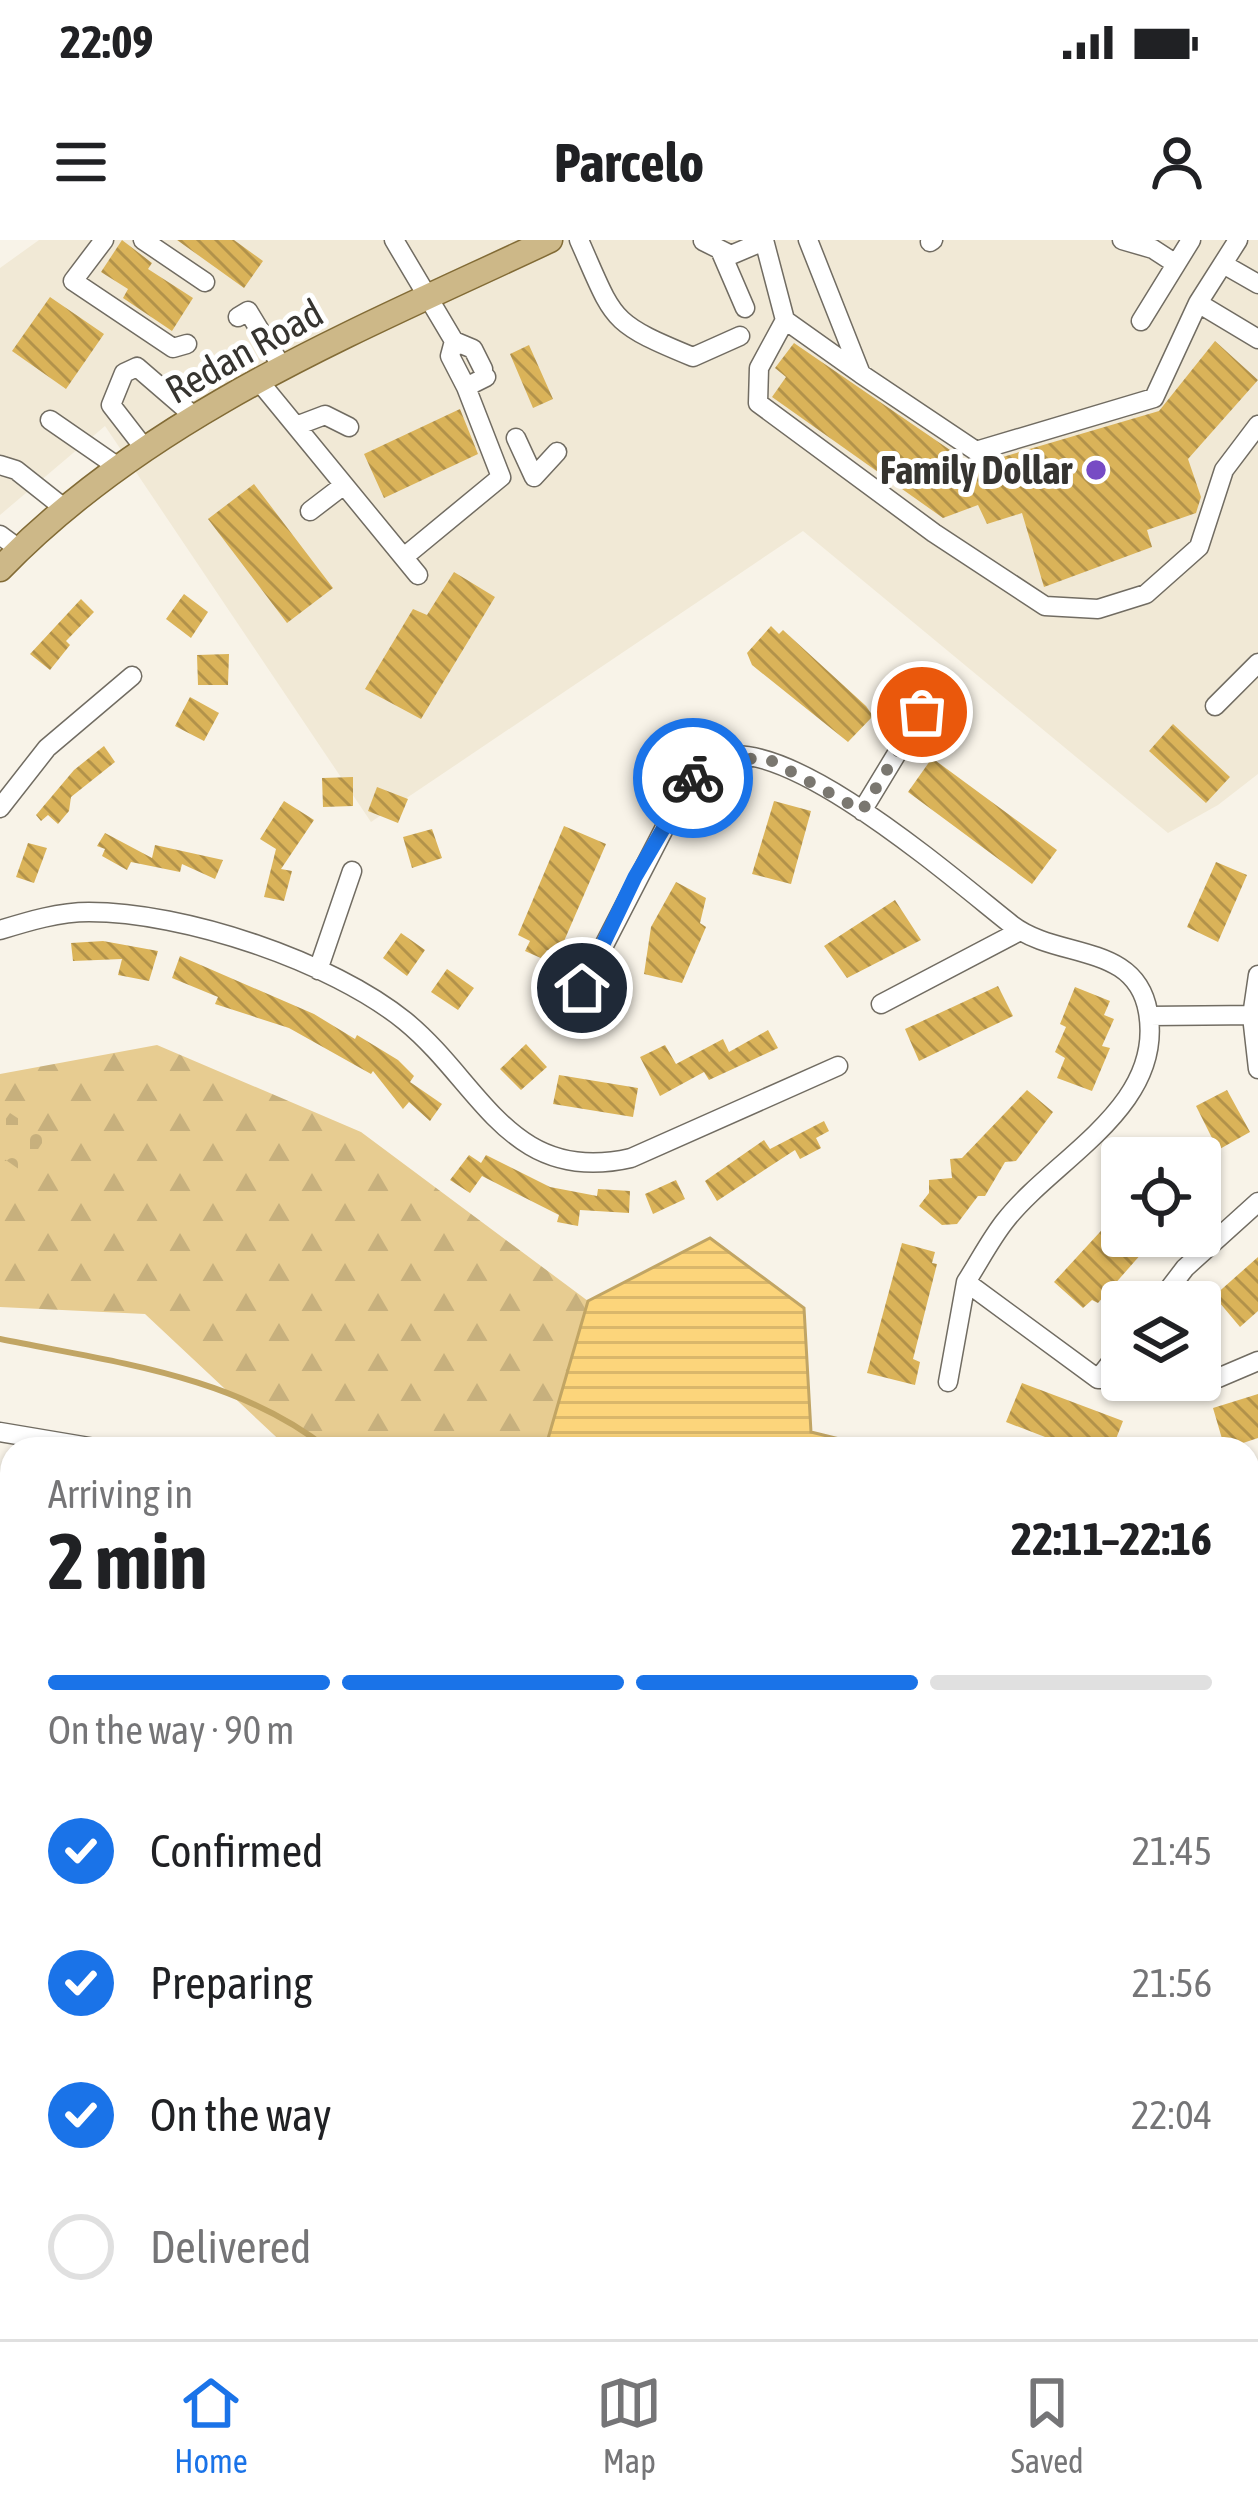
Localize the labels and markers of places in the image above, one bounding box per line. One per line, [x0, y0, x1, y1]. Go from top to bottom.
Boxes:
place label: Family Dollar [880, 448, 1073, 492]
marker: Family Dollar [1083, 457, 1109, 483]
pin [871, 661, 973, 763]
pin [531, 937, 633, 1039]

